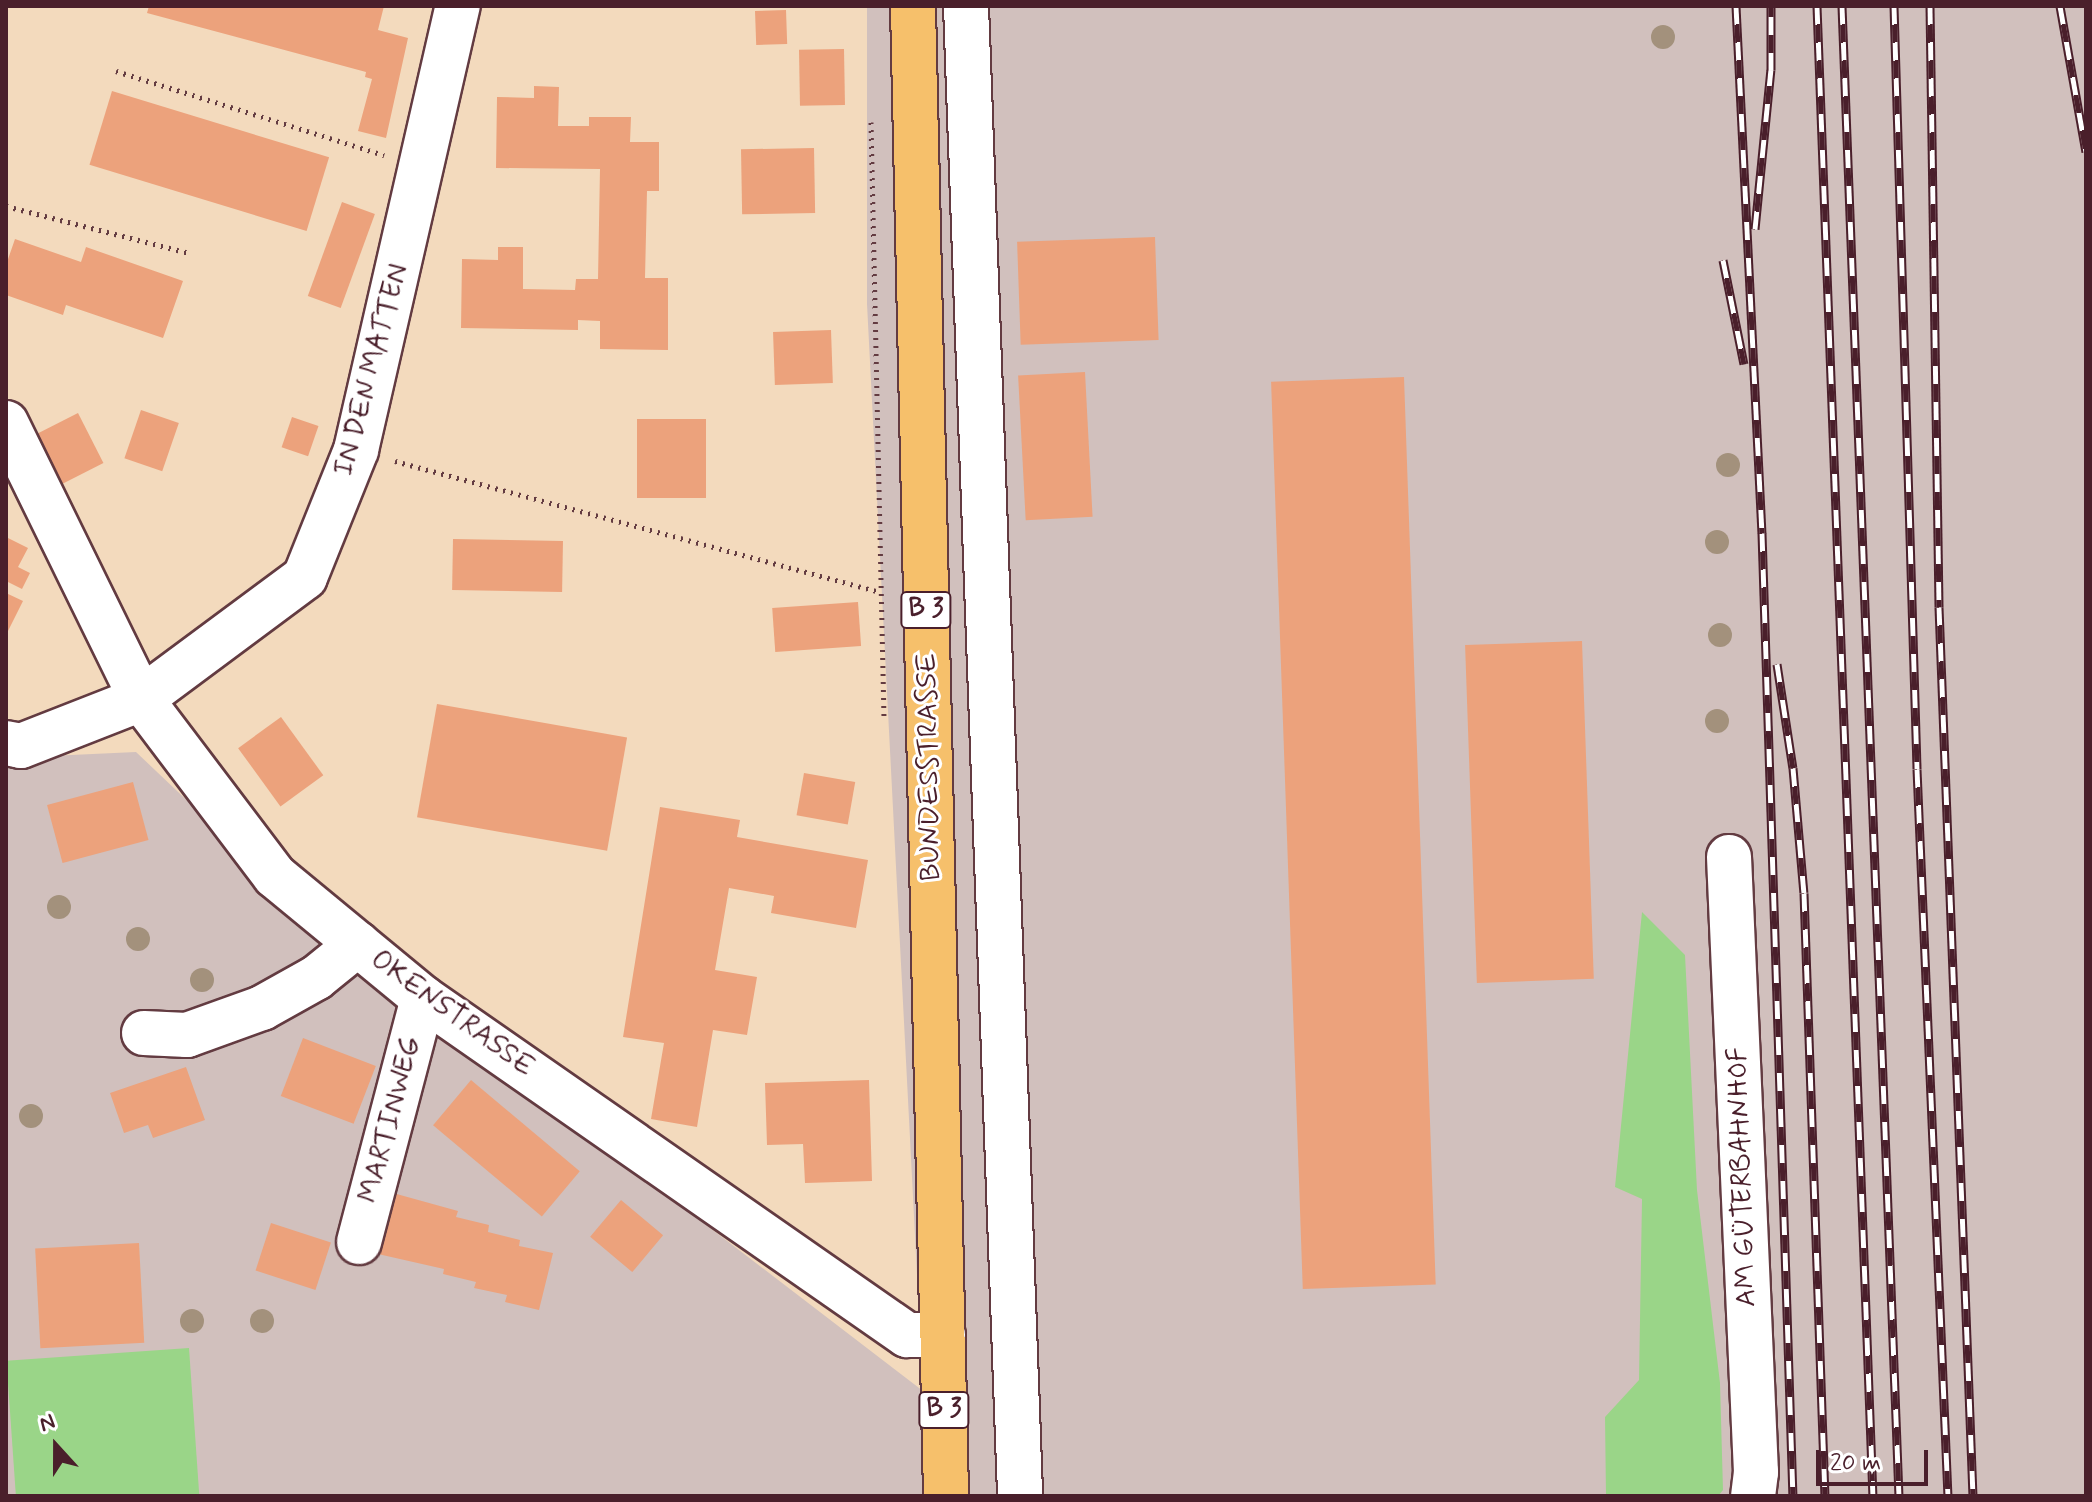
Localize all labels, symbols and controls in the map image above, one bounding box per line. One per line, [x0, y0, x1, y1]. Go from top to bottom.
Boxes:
street label: IN DEN MATTEN [327, 259, 417, 481]
road number: B 3 [900, 588, 952, 632]
street label: BUNDESSTRASSE [911, 653, 949, 881]
street label: OKENSTRASSE [364, 943, 540, 1085]
street label: MARTINWEG [353, 1033, 429, 1207]
street label: AM GÜTERBAHNHOF [1722, 1046, 1764, 1308]
road number: B 3 [918, 1388, 970, 1432]
north arrow [16, 1406, 96, 1486]
text: N [36, 1408, 59, 1439]
scale bar [1820, 1434, 1932, 1484]
text: 20 m [1830, 1448, 1881, 1479]

